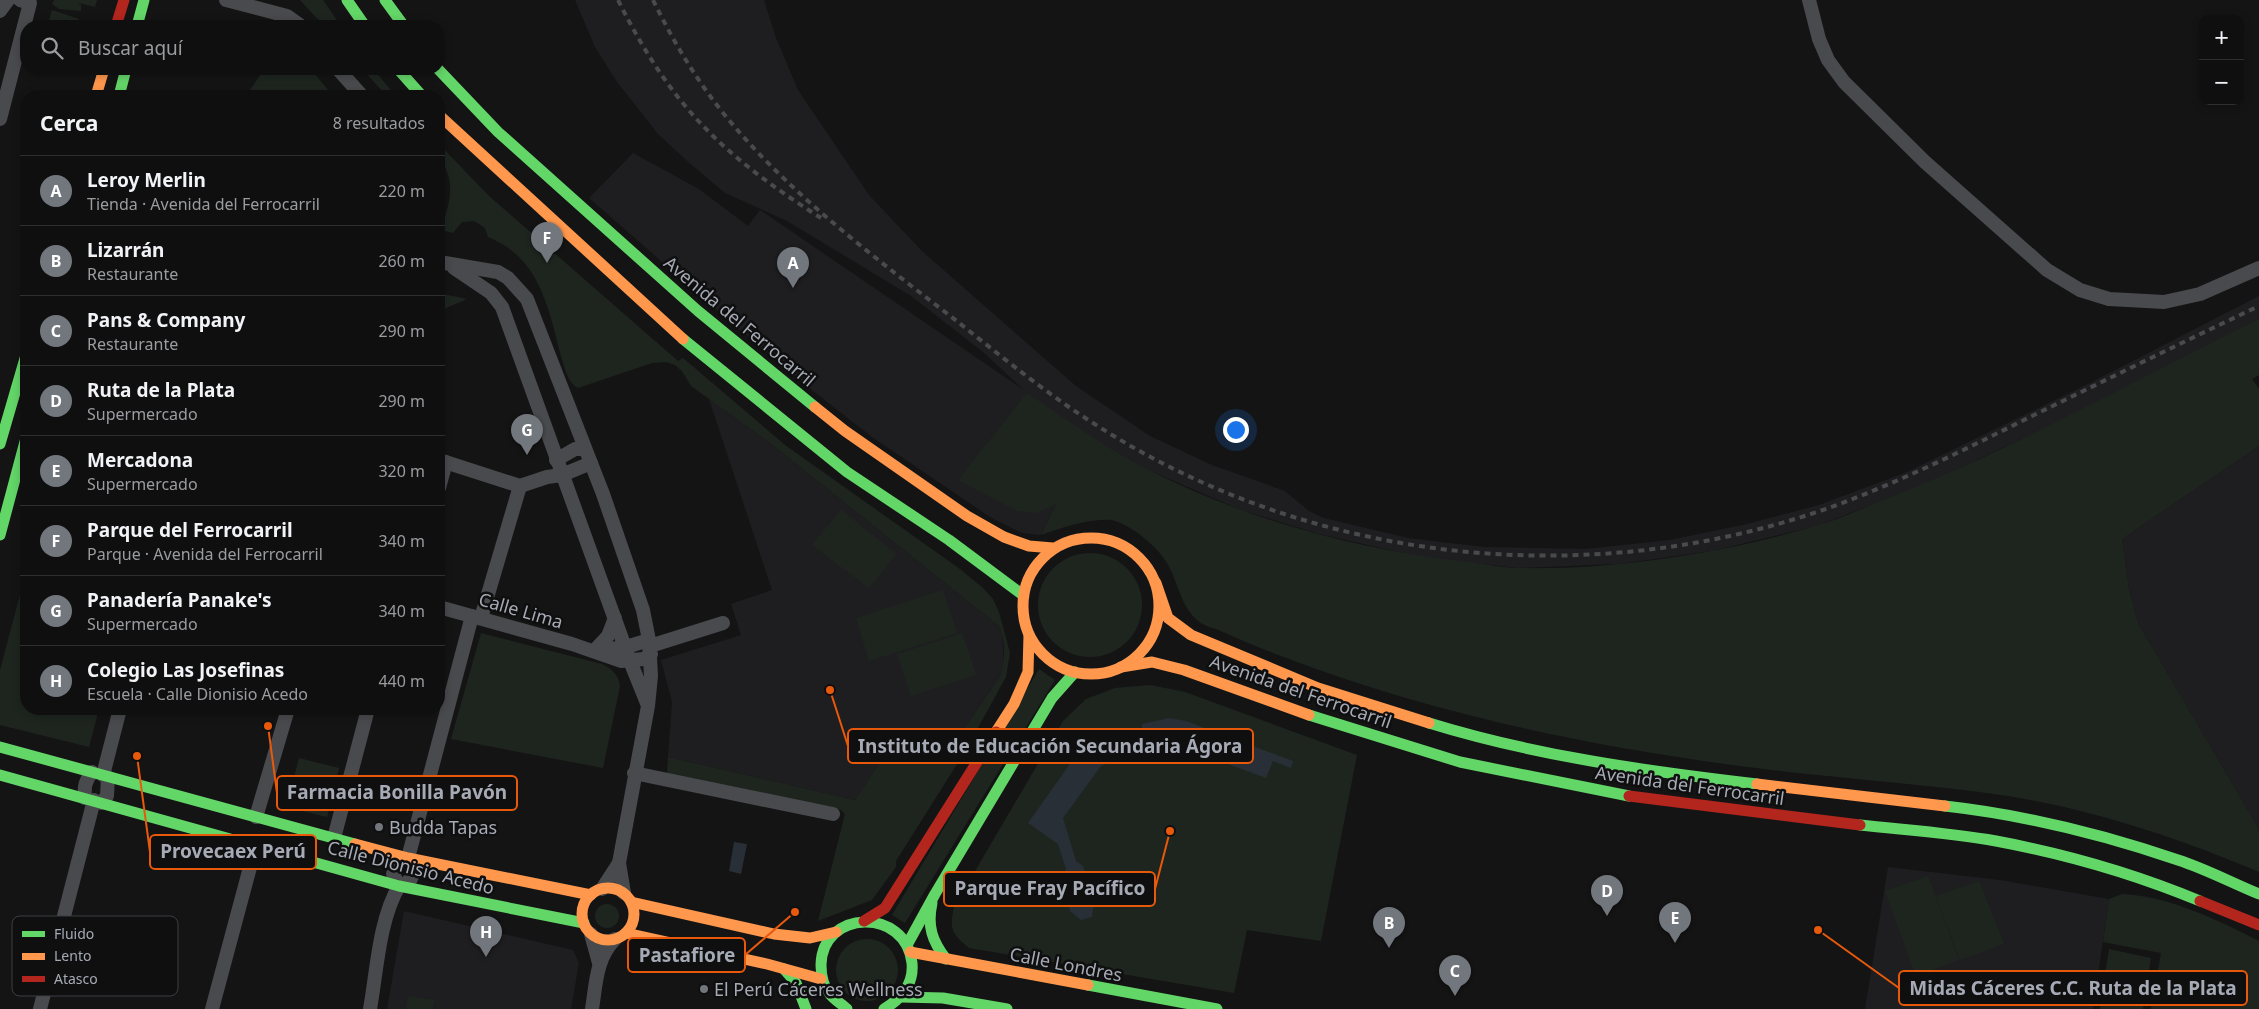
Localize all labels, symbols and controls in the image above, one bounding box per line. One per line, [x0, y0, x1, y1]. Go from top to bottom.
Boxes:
map controls [2199, 15, 2244, 105]
button: + [2199, 15, 2244, 60]
search box [20, 20, 445, 75]
icon: search [38, 34, 66, 62]
text: Buscar aquí [78, 35, 183, 61]
button: − [2199, 60, 2244, 105]
text: Cerca [40, 109, 98, 137]
text: 8 resultados [333, 112, 425, 134]
text: Leroy Merlin [87, 167, 206, 193]
text: A [50, 180, 62, 202]
text: 220 m [378, 180, 425, 202]
text: Tienda · Avenida del Ferrocarril [87, 193, 320, 215]
pin: F [531, 222, 563, 263]
text: Lizarrán [87, 237, 164, 263]
pin: A [777, 247, 809, 288]
text: B [51, 250, 61, 272]
text: 260 m [378, 250, 425, 272]
street label: Avenida del Ferrocarril [660, 251, 820, 391]
text: Restaurante [87, 263, 178, 285]
text: Pans & Company [87, 307, 245, 333]
text: C [51, 320, 61, 342]
text: 290 m [378, 320, 425, 342]
text: Restaurante [87, 333, 178, 355]
text: Ruta de la Plata [87, 377, 235, 403]
text: D [50, 390, 62, 412]
text: 290 m [378, 390, 425, 412]
text: Supermercado [87, 403, 198, 425]
pin: G [511, 414, 543, 455]
your location [1223, 417, 1249, 443]
text: Mercadona [87, 447, 193, 473]
text: E [52, 460, 60, 482]
text: 320 m [378, 460, 425, 482]
text: Supermercado [87, 473, 198, 495]
text: Parque del Ferrocarril [87, 517, 293, 543]
text: F [52, 530, 60, 552]
text: 340 m [378, 530, 425, 552]
text: Parque · Avenida del Ferrocarril [87, 543, 323, 565]
text: Panadería Panake's [87, 587, 272, 613]
street label: Calle Lima [476, 587, 566, 633]
text: G [50, 600, 62, 622]
text: 340 m [378, 600, 425, 622]
text: Supermercado [87, 613, 198, 635]
street label: Avenida del Ferrocarril [1207, 649, 1395, 733]
text: Colegio Las Josefinas [87, 657, 284, 683]
text: H [50, 670, 62, 692]
text: 440 m [378, 670, 425, 692]
text: Escuela · Calle Dionisio Acedo [87, 683, 308, 705]
callout: Instituto de Educación Secundaria Ágora [848, 729, 1253, 763]
text: Instituto de Educación Secundaria Ágora [858, 733, 1242, 759]
street label: Avenida del Ferrocarril [1594, 760, 1786, 810]
callout: Farmacia Bonilla Pavón [277, 776, 517, 810]
text: Farmacia Bonilla Pavón [287, 779, 507, 805]
place label: Budda Tapas [389, 815, 497, 839]
marker: Budda Tapas [373, 821, 385, 833]
callout: Provecaex Perú [150, 835, 316, 869]
street label: Calle Dionisio Acedo [325, 835, 497, 899]
text: Provecaex Perú [160, 838, 306, 864]
callout: Parque Fray Pacífico [944, 872, 1155, 906]
text: Parque Fray Pacífico [954, 875, 1146, 901]
pin: D [1591, 875, 1623, 916]
pin: E [1659, 902, 1691, 943]
pin: B [1373, 907, 1405, 948]
legend [12, 916, 178, 996]
pin: H [470, 916, 502, 957]
text: Fluido [54, 924, 94, 943]
callout: Pastafiore [628, 938, 745, 972]
street label: Calle Londres [1008, 941, 1124, 987]
text: Pastafiore [639, 942, 735, 968]
text: Lento [54, 946, 91, 965]
pin: C [1439, 955, 1471, 996]
text: Atasco [54, 969, 98, 988]
callout: Midas Cáceres C.C. Ruta de la Plata [1899, 971, 2247, 1005]
text: Midas Cáceres C.C. Ruta de la Plata [1909, 975, 2237, 1001]
place label: El Perú Cáceres Wellness [714, 977, 923, 1001]
marker: El Perú Cáceres Wellness [698, 983, 710, 995]

